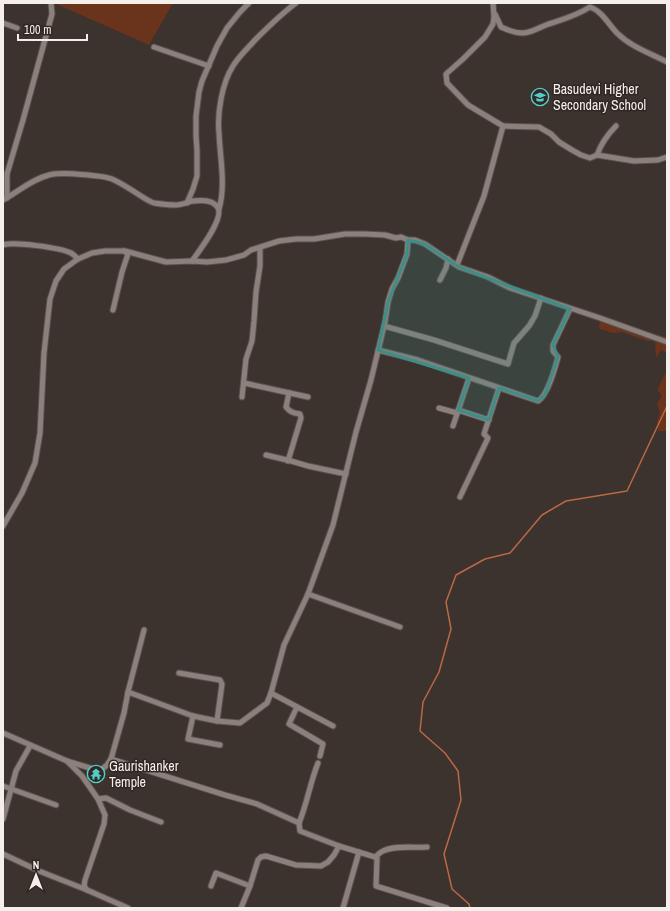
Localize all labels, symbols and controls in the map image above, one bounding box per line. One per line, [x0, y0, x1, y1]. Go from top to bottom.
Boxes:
scale bar [18, 16, 87, 42]
text: 100 m [24, 22, 51, 38]
place label: Basudevi Higher Secondary School [553, 80, 646, 114]
school or university icon: Basudevi Higher Secondary School [530, 87, 550, 107]
place label: Gaurishanker Temple [109, 757, 179, 791]
temple icon: Gaurishanker Temple [86, 764, 106, 784]
north arrow [16, 855, 56, 895]
text: N [33, 858, 39, 872]

